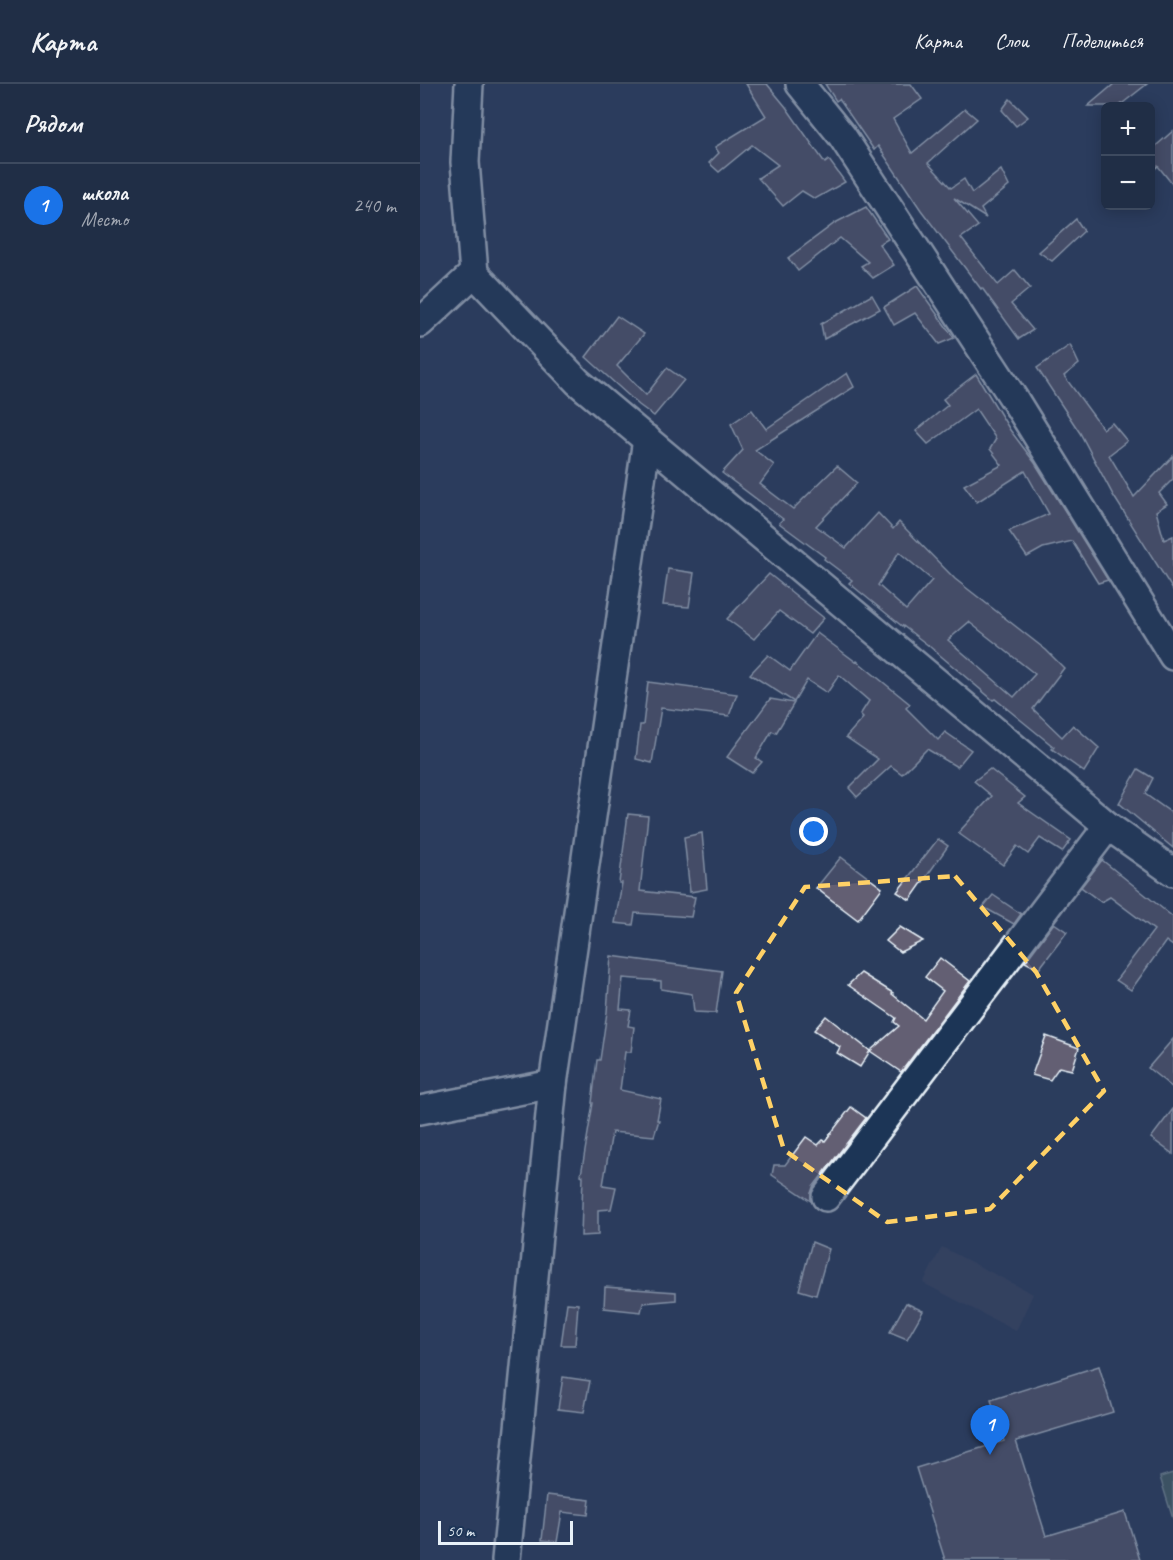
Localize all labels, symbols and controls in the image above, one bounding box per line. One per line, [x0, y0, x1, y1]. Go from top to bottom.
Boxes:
text: Карта [30, 24, 97, 59]
text: Карта [914, 28, 962, 54]
text: Слои [995, 28, 1029, 54]
text: Поделиться [1062, 28, 1143, 54]
map controls [1101, 102, 1155, 210]
button: + [1101, 102, 1155, 156]
text: Рядом [24, 107, 82, 140]
button: − [1101, 156, 1155, 210]
text: школа [81, 179, 128, 207]
text: 1 [39, 193, 48, 218]
text: 240 m [353, 193, 396, 218]
text: Место [81, 207, 128, 232]
your location [799, 817, 828, 846]
pin: 1 [970, 1406, 1010, 1455]
scale bar [438, 1518, 573, 1546]
text: 50 m [447, 1521, 474, 1541]

